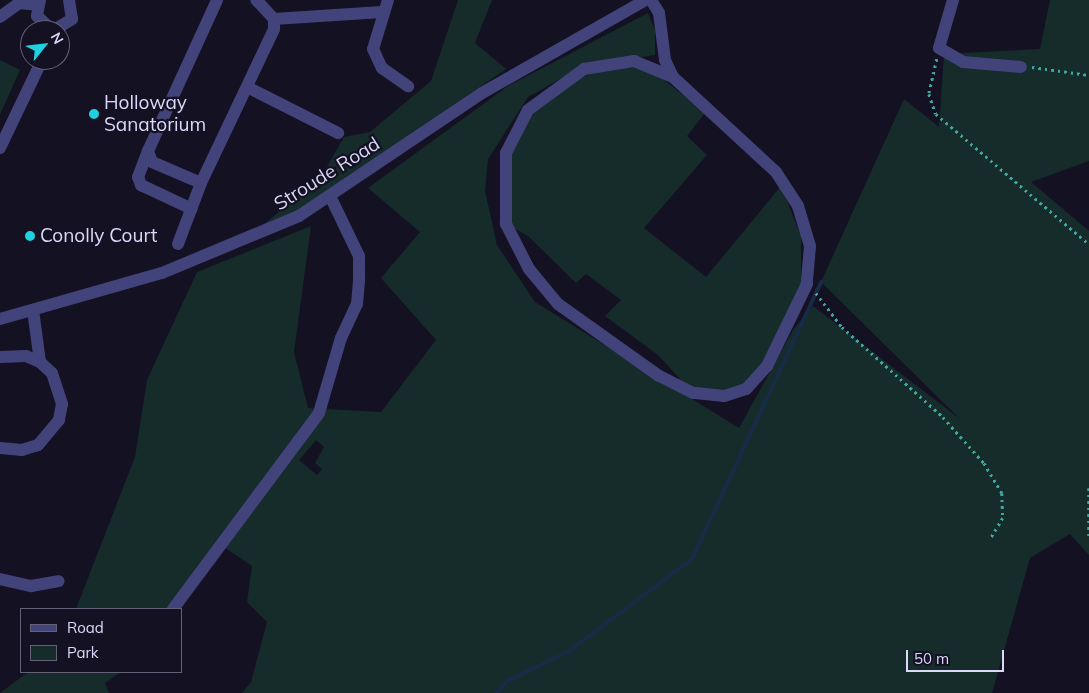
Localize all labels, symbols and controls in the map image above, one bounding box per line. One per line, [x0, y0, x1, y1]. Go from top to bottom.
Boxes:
north arrow [20, 20, 70, 70]
text: N [47, 29, 68, 47]
place label: Holloway Sanatorium [104, 92, 206, 136]
marker: Holloway Sanatorium [88, 108, 100, 120]
street label: Stroude Road [270, 132, 384, 216]
place label: Conolly Court [40, 225, 157, 247]
marker: Conolly Court [24, 230, 36, 242]
legend [20, 608, 182, 673]
text: Road [67, 618, 104, 637]
scale bar [909, 640, 1006, 672]
text: Park [67, 643, 99, 662]
text: 50 m [914, 649, 949, 668]

